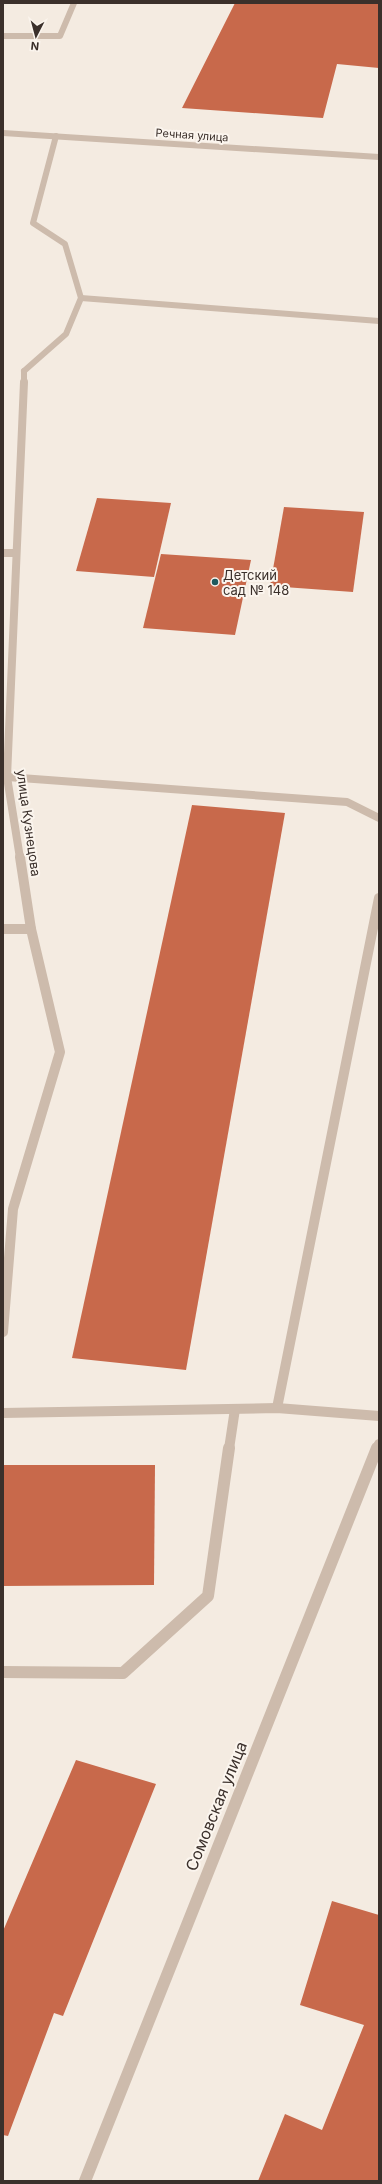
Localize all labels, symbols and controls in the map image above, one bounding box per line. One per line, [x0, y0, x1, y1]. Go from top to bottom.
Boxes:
north arrow [16, 16, 56, 56]
text: N [30, 39, 40, 53]
street label: Речная улица [155, 125, 229, 145]
place label: Детский сад № 148 [223, 567, 289, 598]
marker: Детский сад № 148 [210, 577, 220, 587]
street label: улица Кузнецова [14, 769, 44, 877]
street label: Сомовская улица [181, 1738, 251, 1874]

